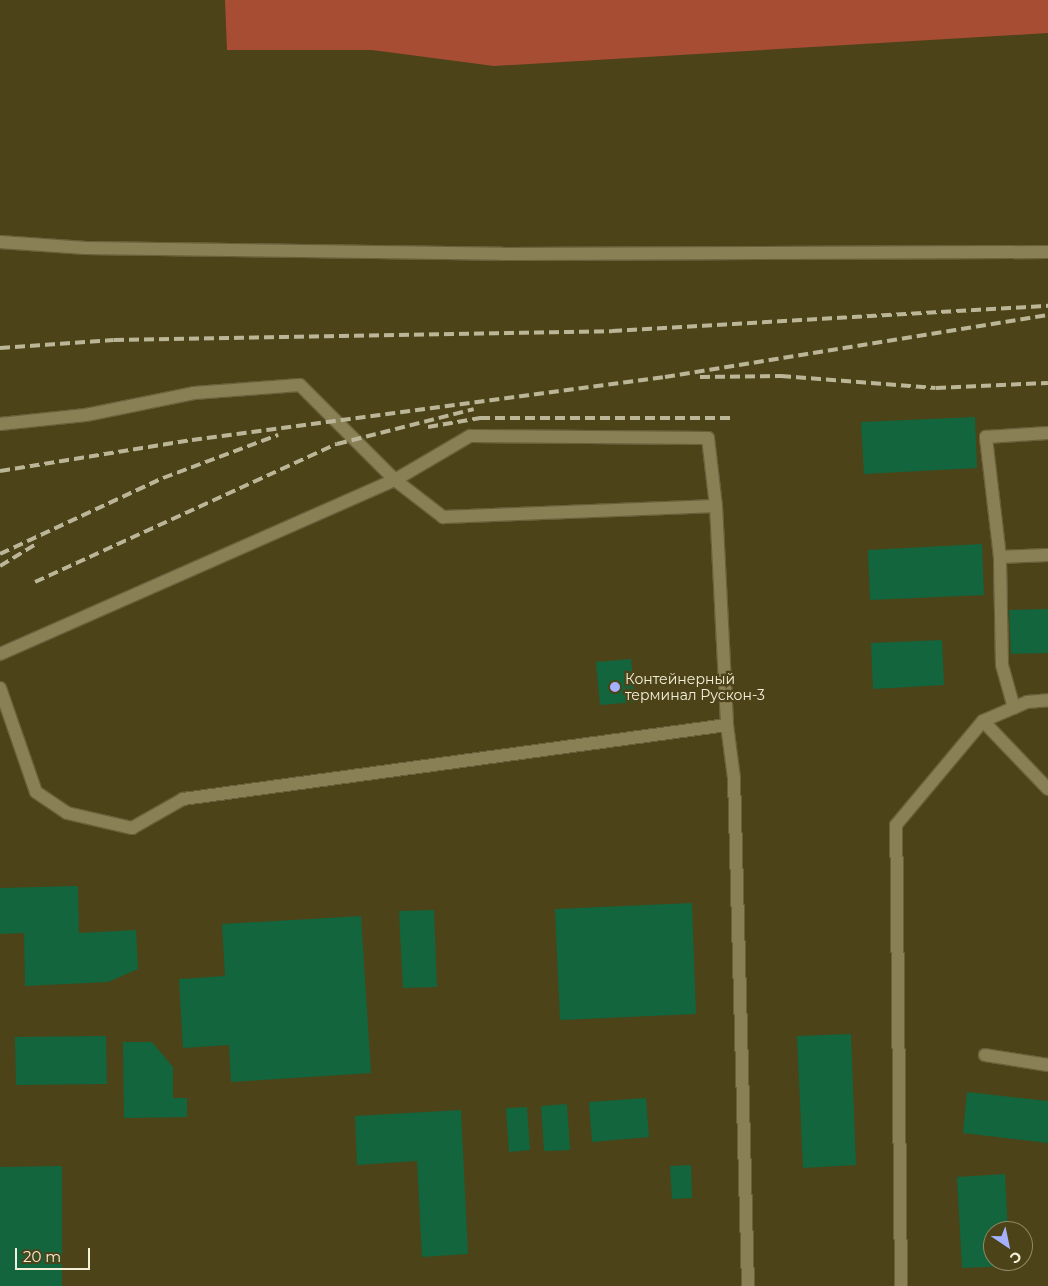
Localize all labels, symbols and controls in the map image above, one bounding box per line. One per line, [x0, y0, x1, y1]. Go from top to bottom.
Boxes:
place label: Контейнерный терминал Рускон-3 [625, 671, 765, 704]
marker: Контейнерный терминал Рускон-3 [609, 681, 621, 693]
north arrow [983, 1221, 1033, 1271]
scale bar [18, 1238, 92, 1270]
text: 20 m [23, 1247, 61, 1266]
text: С [1007, 1247, 1025, 1268]

